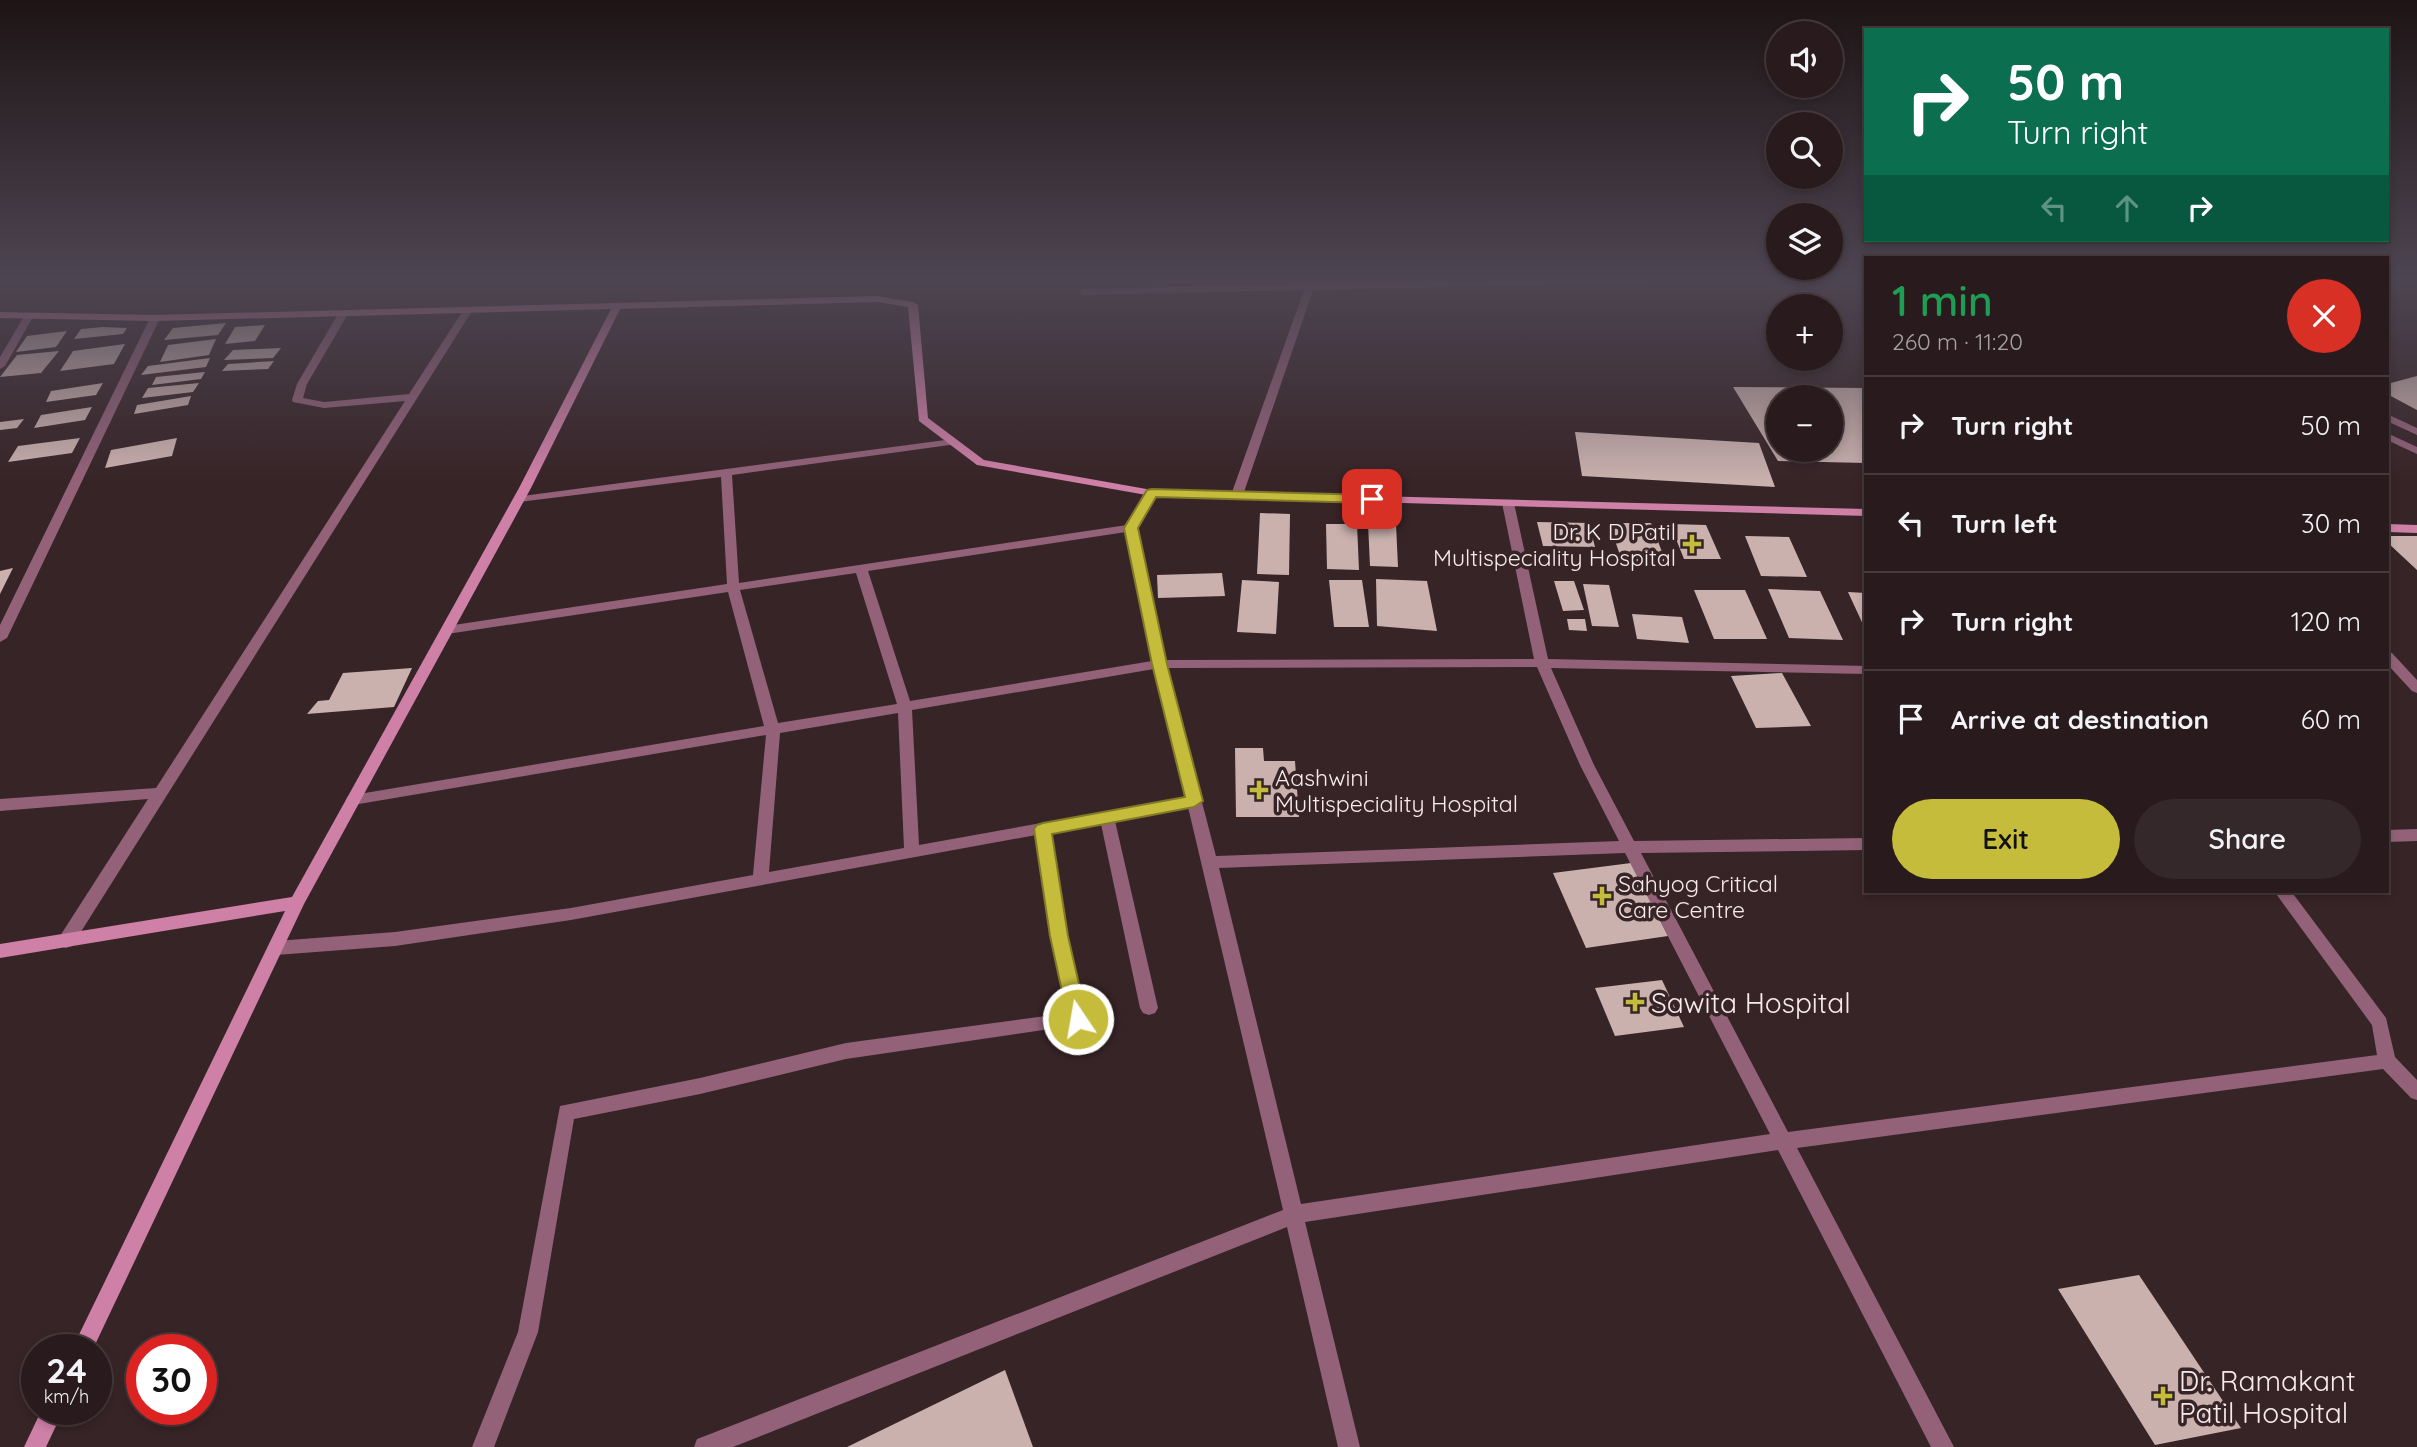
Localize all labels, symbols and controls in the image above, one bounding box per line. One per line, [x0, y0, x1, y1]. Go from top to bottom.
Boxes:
map controls [1766, 21, 1843, 462]
button: sound [1766, 21, 1843, 98]
text: 50 m [2007, 51, 2124, 112]
icon: right [1892, 56, 1983, 147]
button: search [1766, 112, 1843, 189]
text: Turn right [2007, 112, 2148, 152]
icon: left [2035, 189, 2073, 227]
icon: ahead [2108, 189, 2146, 227]
icon: right [2181, 189, 2219, 227]
button: layers [1766, 203, 1843, 280]
text: 1 min [1892, 274, 1993, 327]
button: close [2287, 279, 2361, 353]
button: + [1766, 294, 1843, 371]
text: 260 m · 11:20 [1892, 327, 2023, 356]
button: − [1766, 385, 1843, 462]
icon: right [1892, 406, 1930, 444]
text: Turn right [1951, 409, 2073, 442]
text: 50 m [2301, 409, 2361, 442]
pin [1342, 469, 1402, 529]
icon: arrive [1353, 480, 1391, 518]
icon: left [1892, 504, 1930, 542]
text: Turn left [1951, 507, 2058, 540]
text: 30 m [2301, 507, 2361, 540]
place label: Dr. K D Patil Multispeciality Hospital [1433, 517, 1676, 572]
marker: Dr. K D Patil Multispeciality Hospital [1682, 534, 1702, 554]
icon: right [1892, 602, 1930, 640]
text: Turn right [1951, 605, 2073, 638]
text: 120 m [2291, 605, 2361, 638]
icon: arrive [1892, 700, 1930, 738]
text: Arrive at destination [1951, 703, 2209, 736]
text: 60 m [2301, 703, 2361, 736]
place label: Aashwini Multispeciality Hospital [1275, 763, 1518, 818]
marker: Aashwini Multispeciality Hospital [1249, 780, 1269, 800]
button: Exit [1892, 799, 2120, 879]
button: Share [2134, 799, 2361, 879]
place label: Sahyog Critical Care Centre [1618, 869, 1778, 924]
marker: Sahyog Critical Care Centre [1592, 886, 1612, 906]
position arrow [1041, 982, 1115, 1056]
place label: Sawita Hospital [1651, 985, 1851, 1020]
marker: Sawita Hospital [1625, 992, 1645, 1012]
speed limit sign: 30 [126, 1334, 217, 1425]
text: 24 [46, 1348, 87, 1392]
place label: Dr. Ramakant Patil Hospital [2179, 1363, 2356, 1430]
text: km/h [44, 1385, 89, 1408]
marker: Dr. Ramakant Patil Hospital [2153, 1386, 2173, 1406]

